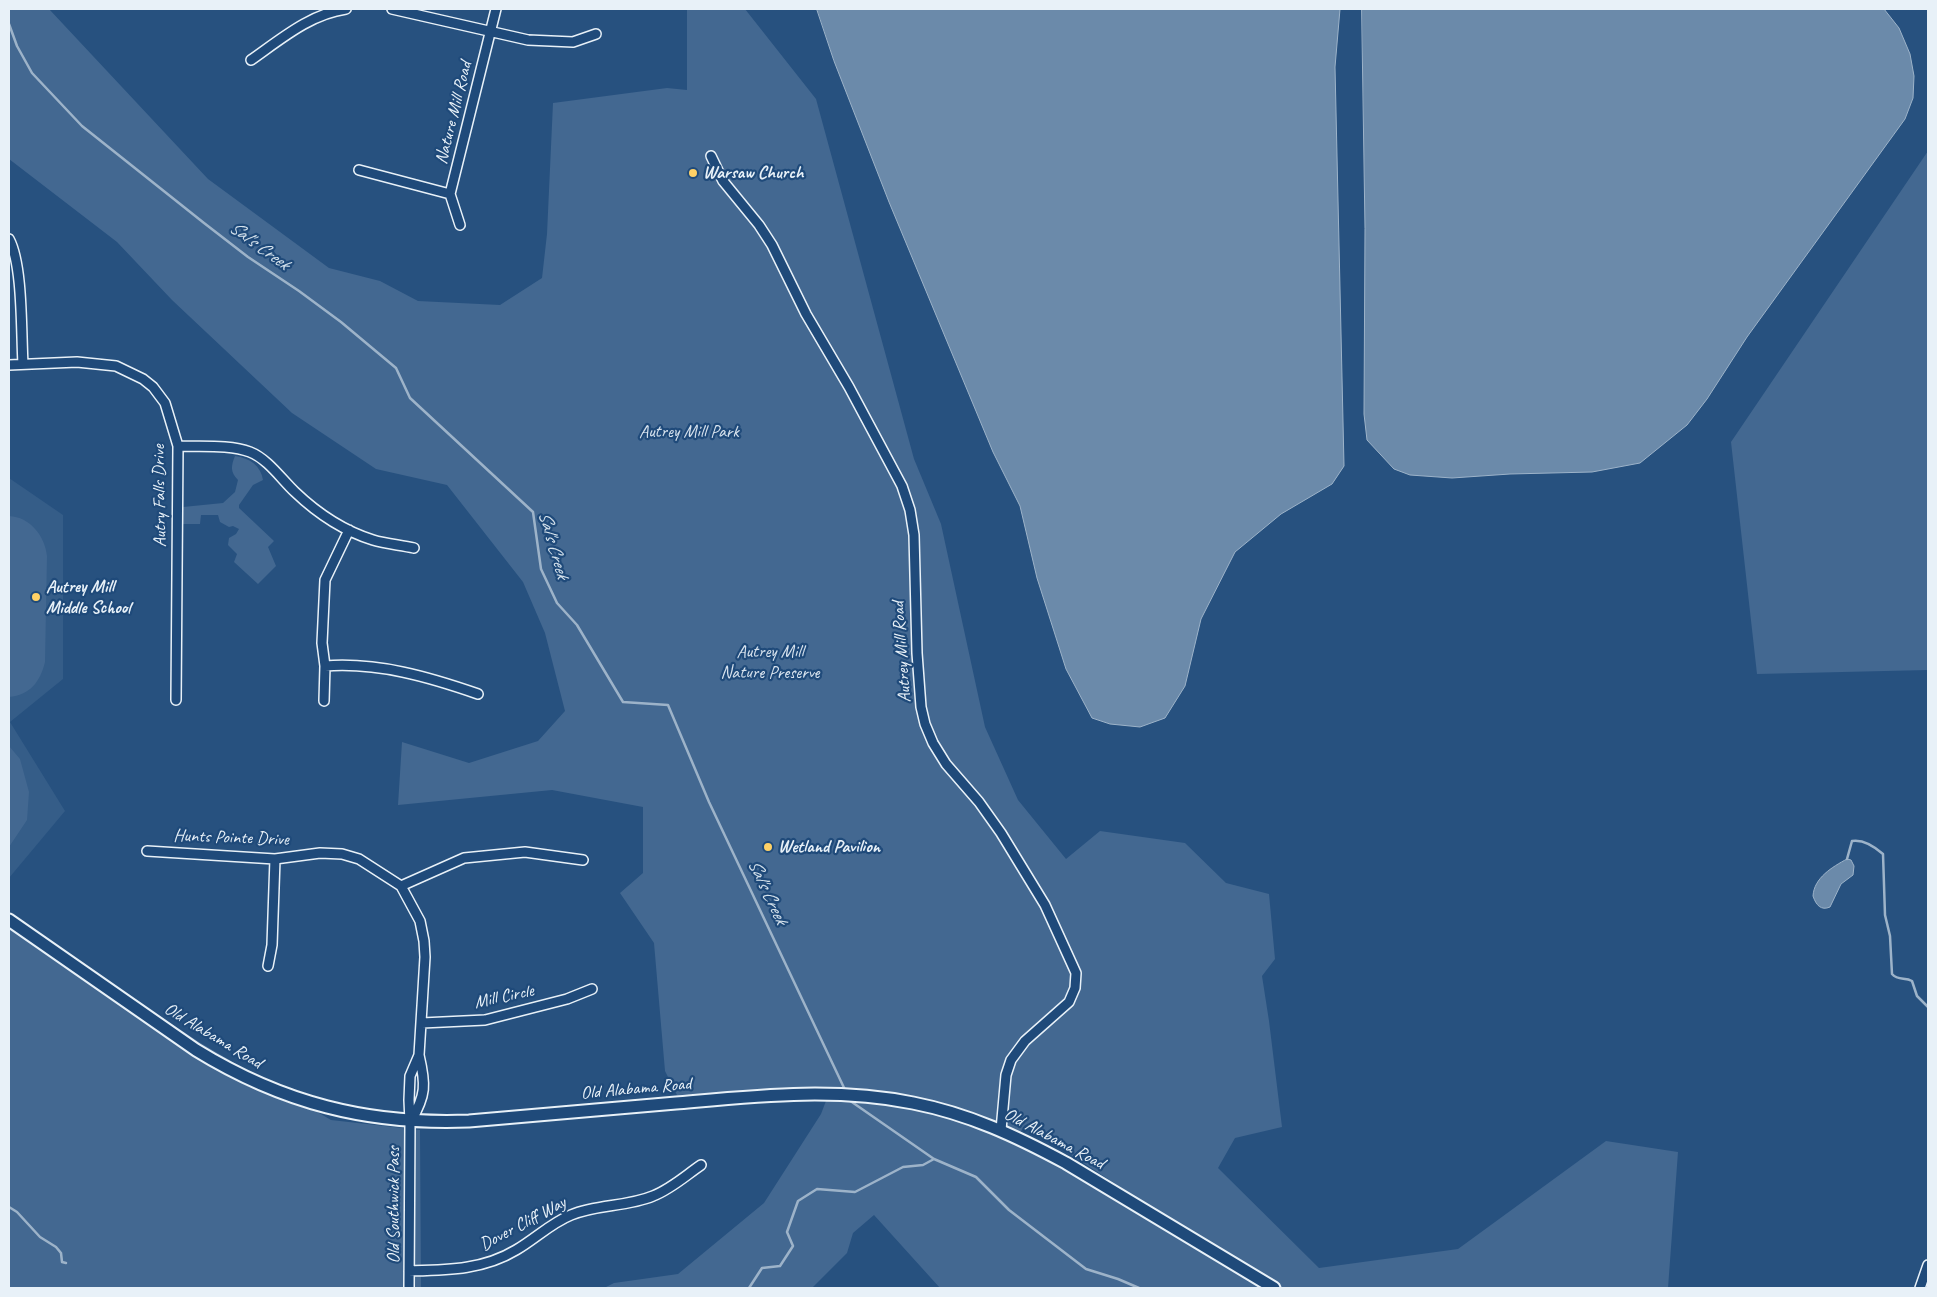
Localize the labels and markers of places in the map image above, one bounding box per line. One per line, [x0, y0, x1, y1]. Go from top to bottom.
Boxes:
place label: Warsaw Church [703, 162, 803, 184]
marker: Warsaw Church [687, 167, 699, 179]
place label: Autrey Mill Middle School [46, 576, 131, 618]
marker: Autrey Mill Middle School [30, 591, 42, 603]
place label: Wetland Pavilion [778, 836, 880, 858]
marker: Wetland Pavilion [762, 841, 774, 853]

